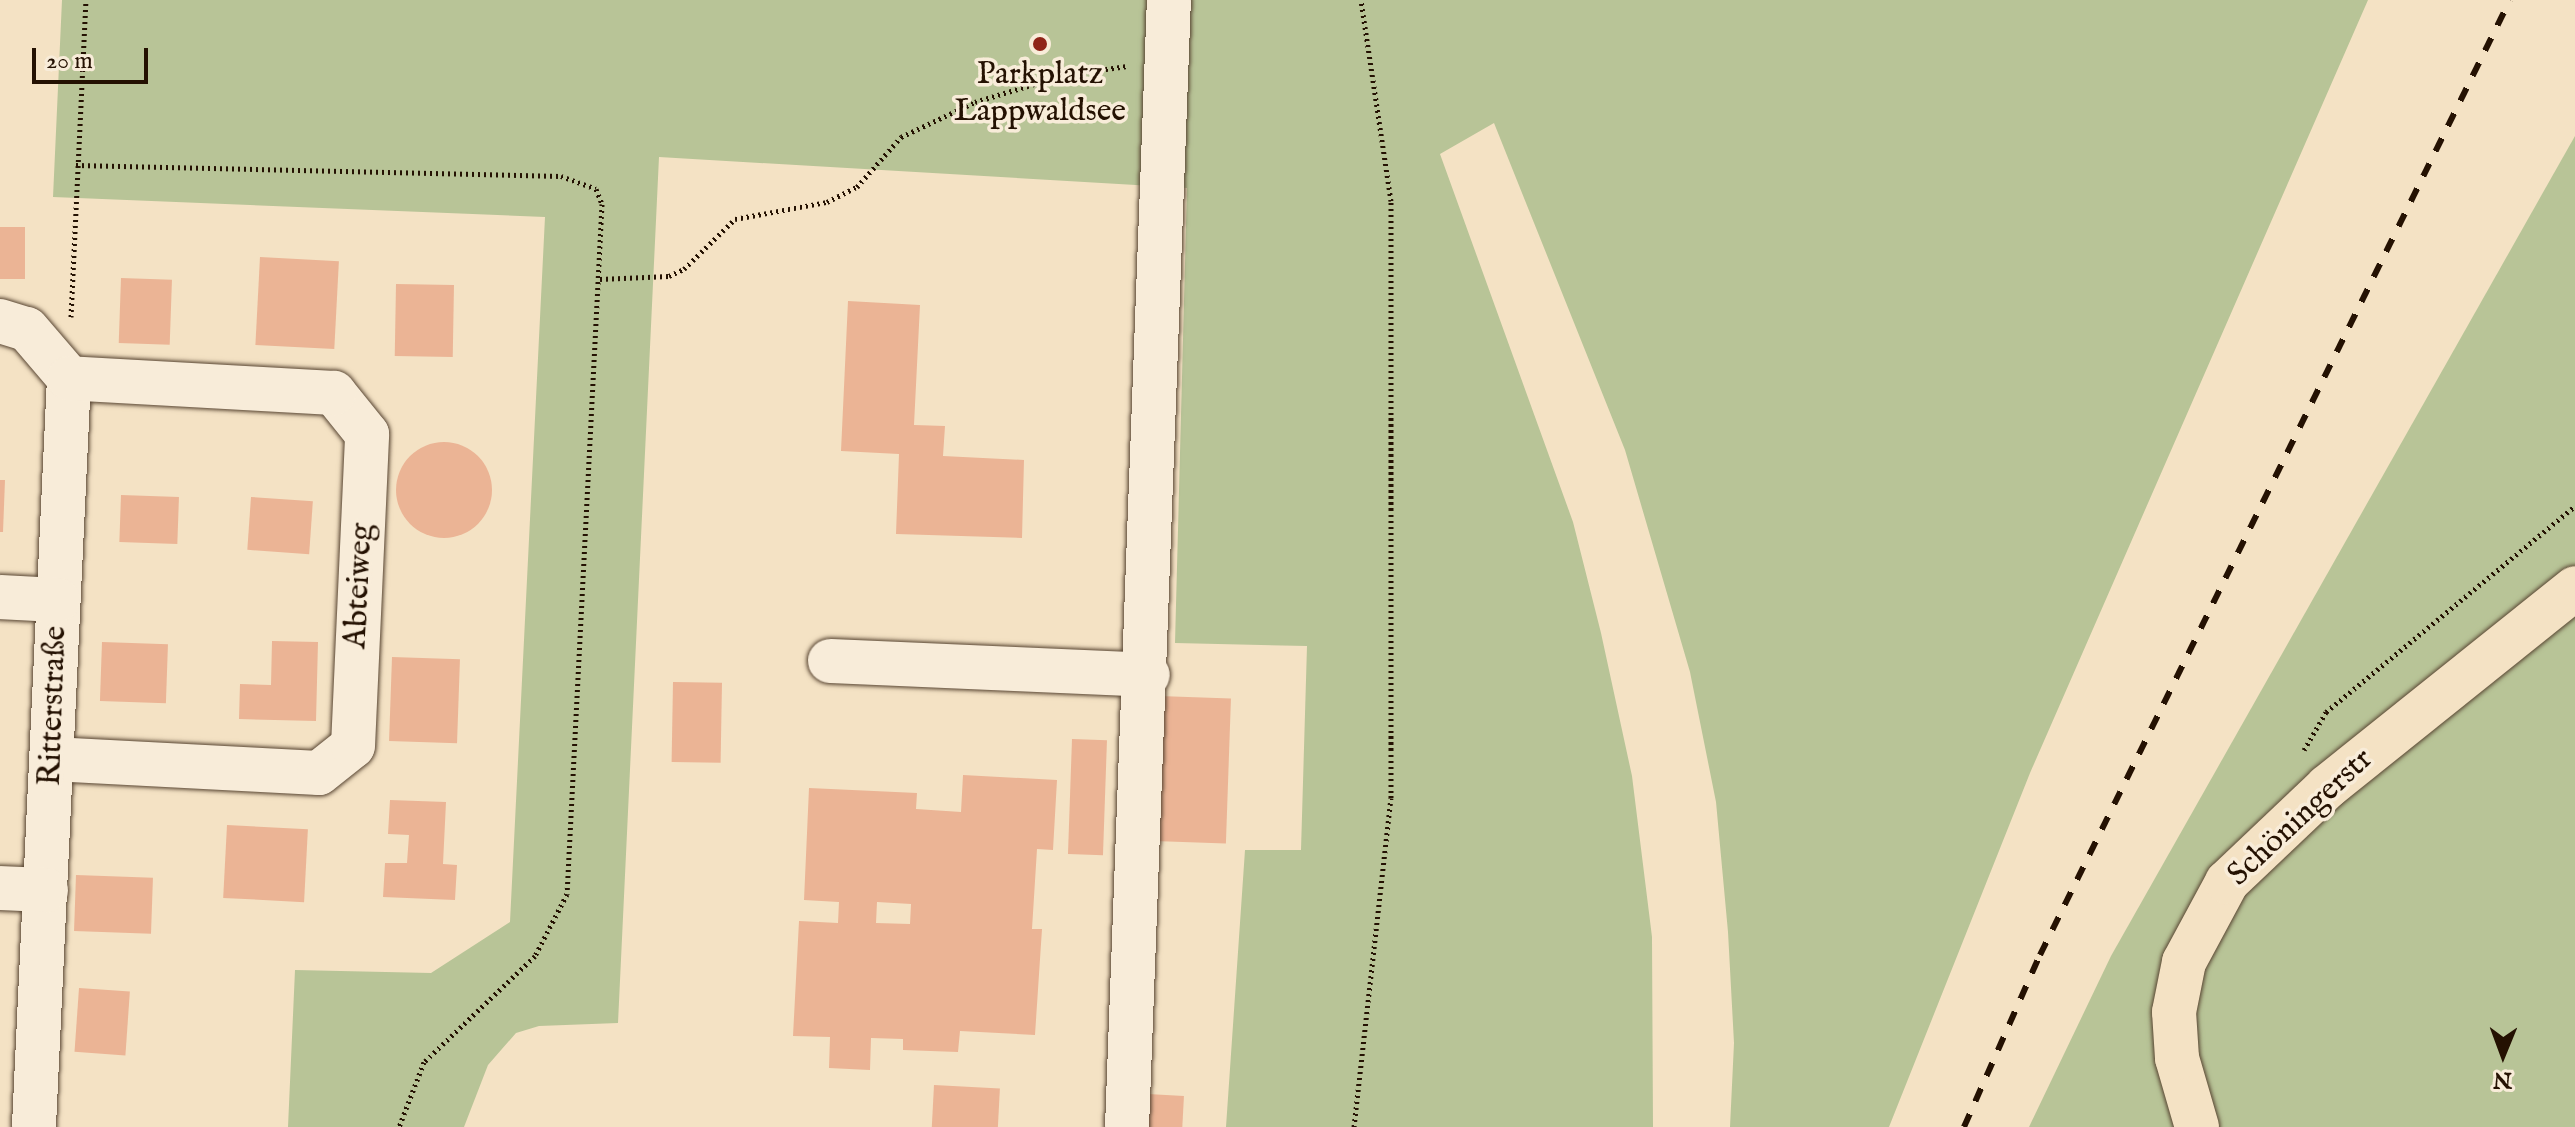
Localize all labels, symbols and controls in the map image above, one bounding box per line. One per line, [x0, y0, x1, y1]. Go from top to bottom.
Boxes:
scale bar [36, 32, 152, 82]
marker: Parkplatz Lappwaldsee [1031, 35, 1049, 53]
text: 20 m [46, 46, 93, 77]
place label: Parkplatz Lappwaldsee [954, 57, 1126, 132]
street label: Abteiweg [338, 522, 382, 650]
street label: Ritterstraße [32, 625, 76, 787]
street label: Schöningerstr [2220, 741, 2382, 895]
north arrow [2463, 1015, 2543, 1095]
text: N [2493, 1065, 2512, 1093]

